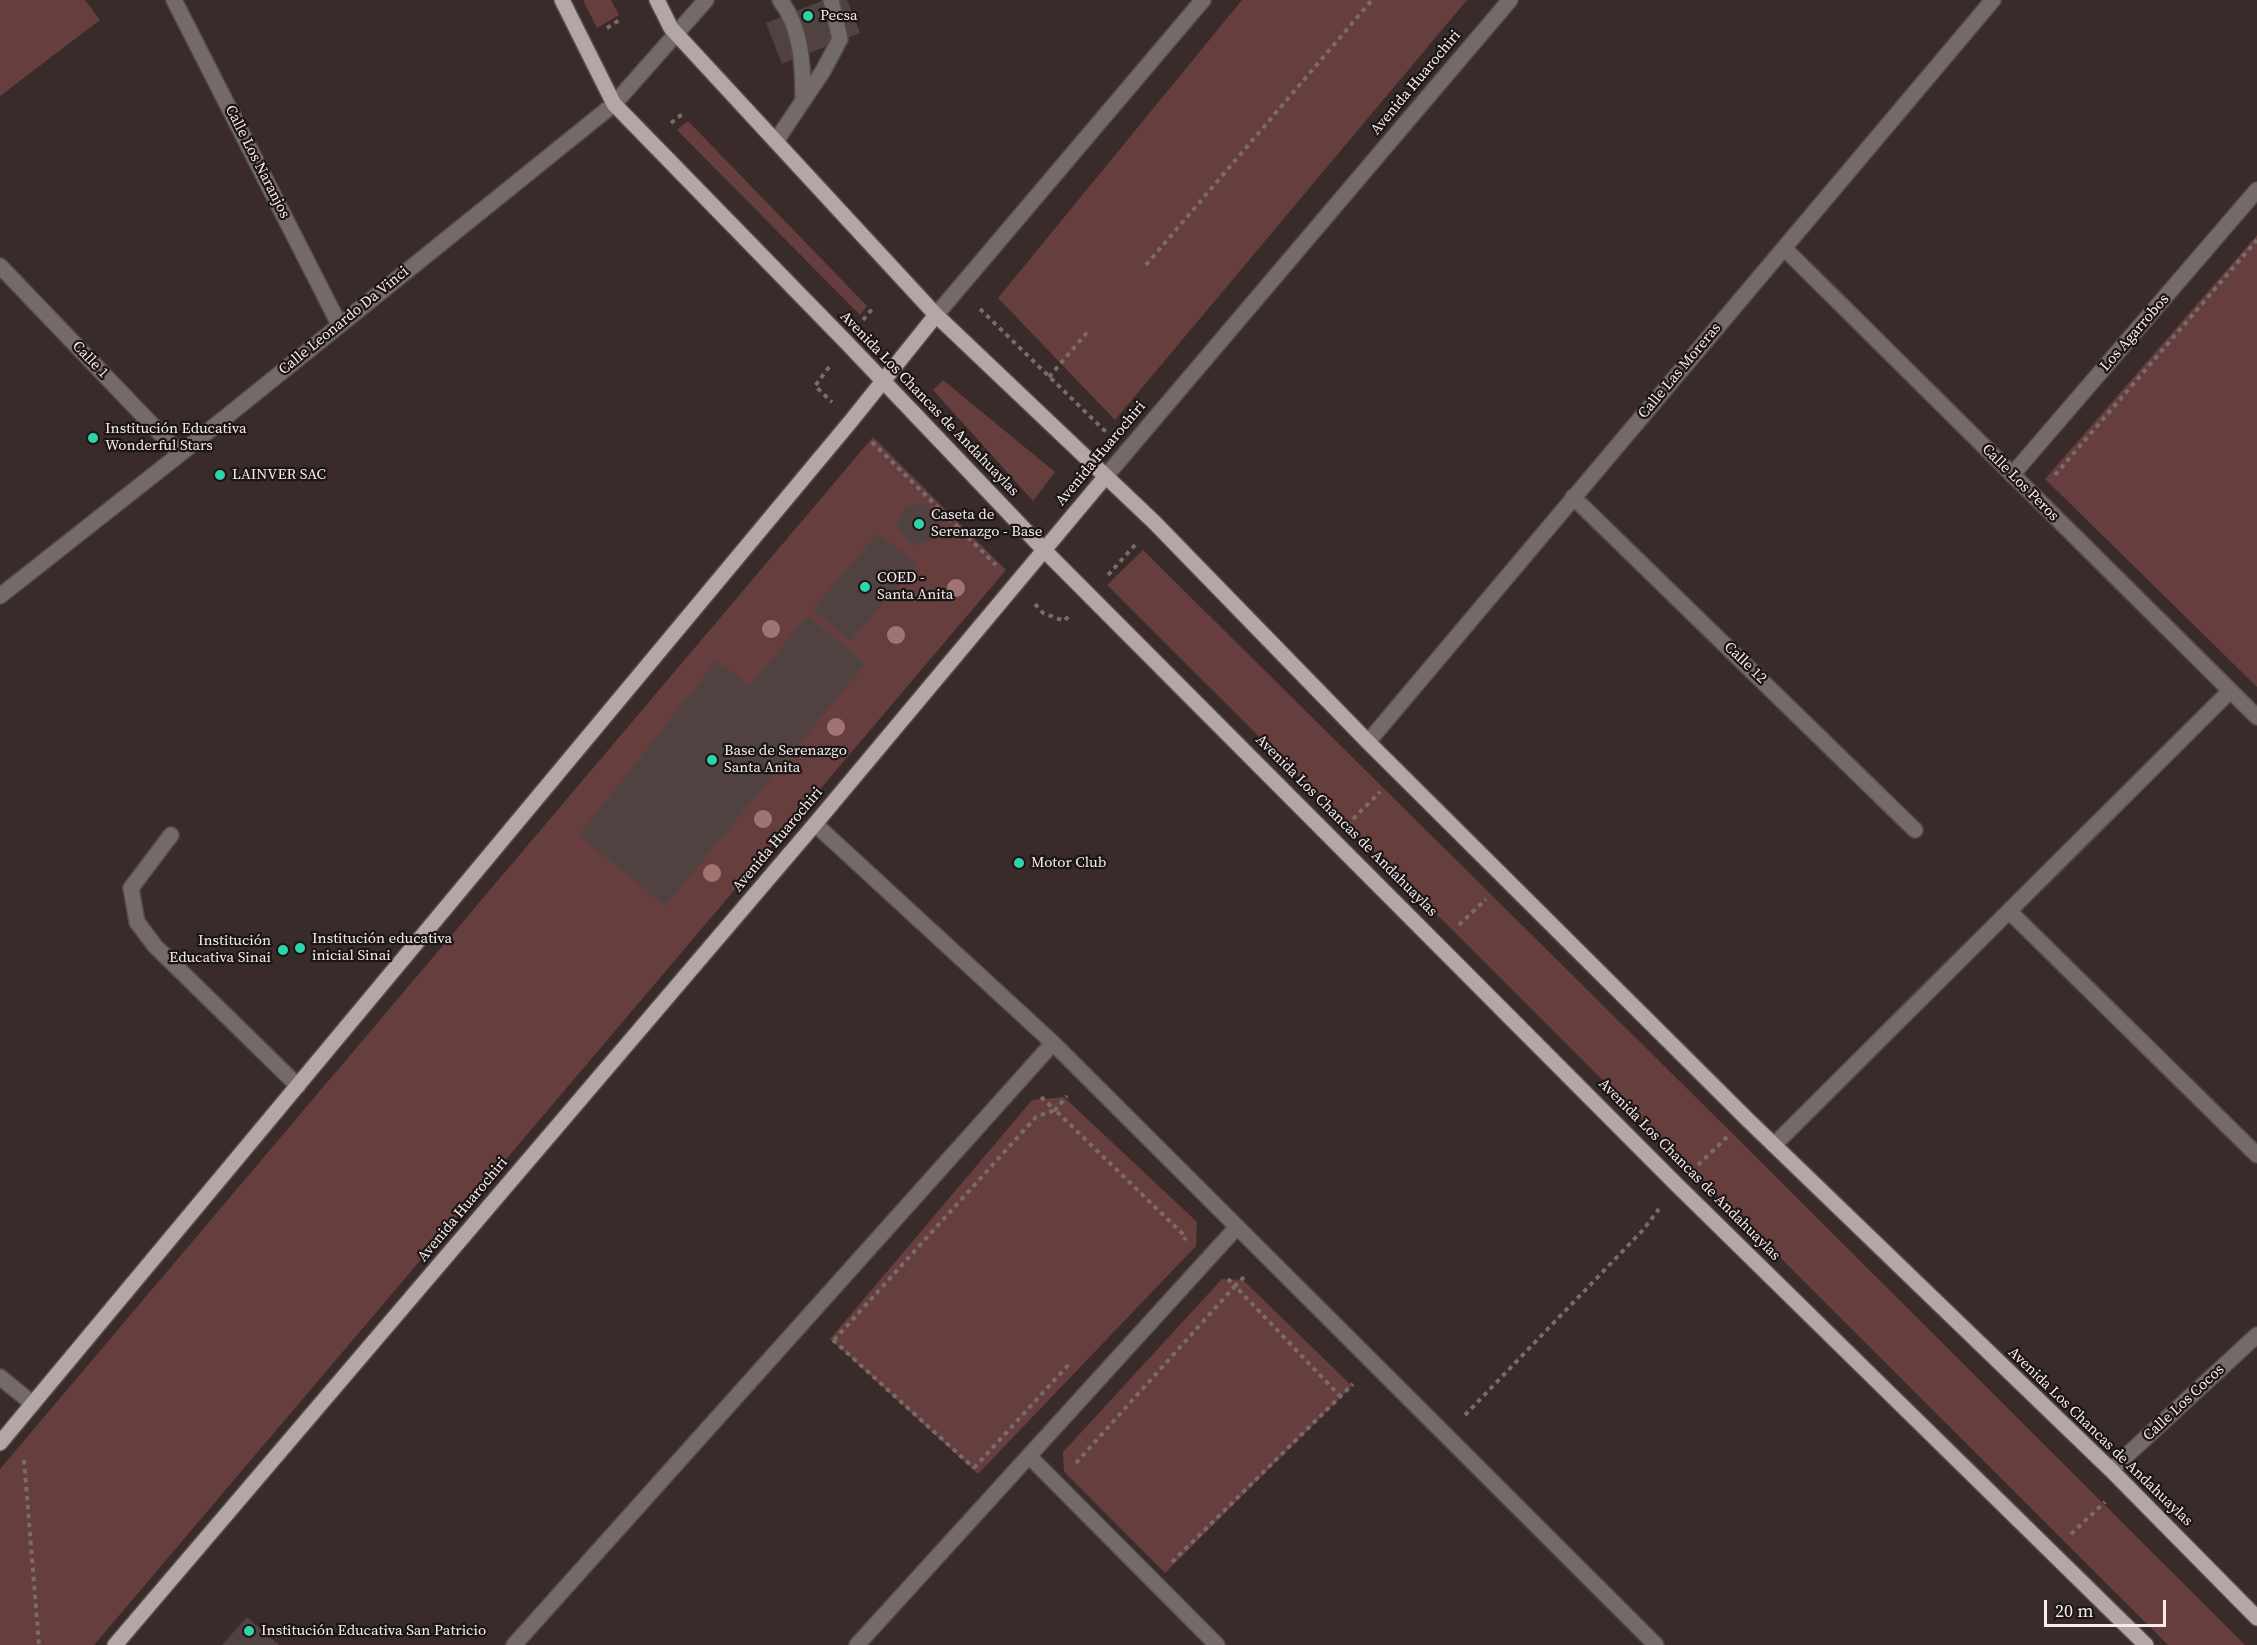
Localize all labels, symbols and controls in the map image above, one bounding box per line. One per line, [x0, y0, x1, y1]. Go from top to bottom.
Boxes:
place label: Pecsa [820, 7, 858, 25]
marker: Pecsa [801, 9, 815, 23]
street label: Avenida Huarochiri [1367, 27, 1465, 139]
street label: Calle Los Naranjos [221, 102, 293, 222]
street label: Calle Leonardo Da Vinci [275, 263, 413, 379]
street label: Los Agarrobos [2097, 291, 2173, 375]
street label: Avenida Los Chancas de Andahuaylas [836, 308, 1022, 500]
street label: Calle Las Moreras [1635, 319, 1725, 423]
street label: Calle 1 [68, 338, 112, 382]
street label: Avenida Huarochiri [1052, 398, 1150, 510]
place label: Institución Educativa Wonderful Stars [105, 420, 247, 455]
marker: Institución Educativa Wonderful Stars [86, 431, 100, 445]
street label: Calle Los Peros [1978, 441, 2062, 525]
place label: LAINVER SAC [232, 466, 326, 484]
marker: LAINVER SAC [213, 468, 227, 482]
place label: Caseta de Serenazgo - Base [931, 506, 1042, 541]
marker: Caseta de Serenazgo - Base [912, 517, 926, 531]
place label: COED - Santa Anita [877, 569, 953, 604]
marker: COED - Santa Anita [858, 580, 872, 594]
street label: Calle 12 [1720, 638, 1770, 688]
street label: Avenida Los Chancas de Andahuaylas [1251, 731, 1441, 921]
place label: Base de Serenazgo Santa Anita [724, 742, 847, 777]
marker: Base de Serenazgo Santa Anita [705, 753, 719, 767]
street label: Avenida Huarochiri [729, 784, 827, 896]
place label: Motor Club [1031, 854, 1106, 872]
marker: Motor Club [1012, 856, 1026, 870]
place label: Institución educativa inicial Sinai [312, 930, 452, 965]
place label: Institución Educativa Sinai [169, 932, 271, 967]
marker: Institución educativa inicial Sinai [293, 941, 307, 955]
marker: Institución Educativa Sinai [276, 943, 290, 957]
street label: Avenida Los Chancas de Andahuaylas [1594, 1075, 1784, 1265]
street label: Avenida Huarochiri [414, 1154, 512, 1266]
street label: Avenida Los Chancas de Andahuaylas [2004, 1344, 2196, 1530]
street label: Calle Los Cocos [2140, 1361, 2228, 1445]
scale bar [2047, 1588, 2168, 1626]
text: 20 m [2055, 1598, 2093, 1623]
place label: Institución Educativa San Patricio [261, 1622, 486, 1640]
marker: Institución Educativa San Patricio [242, 1624, 256, 1638]

